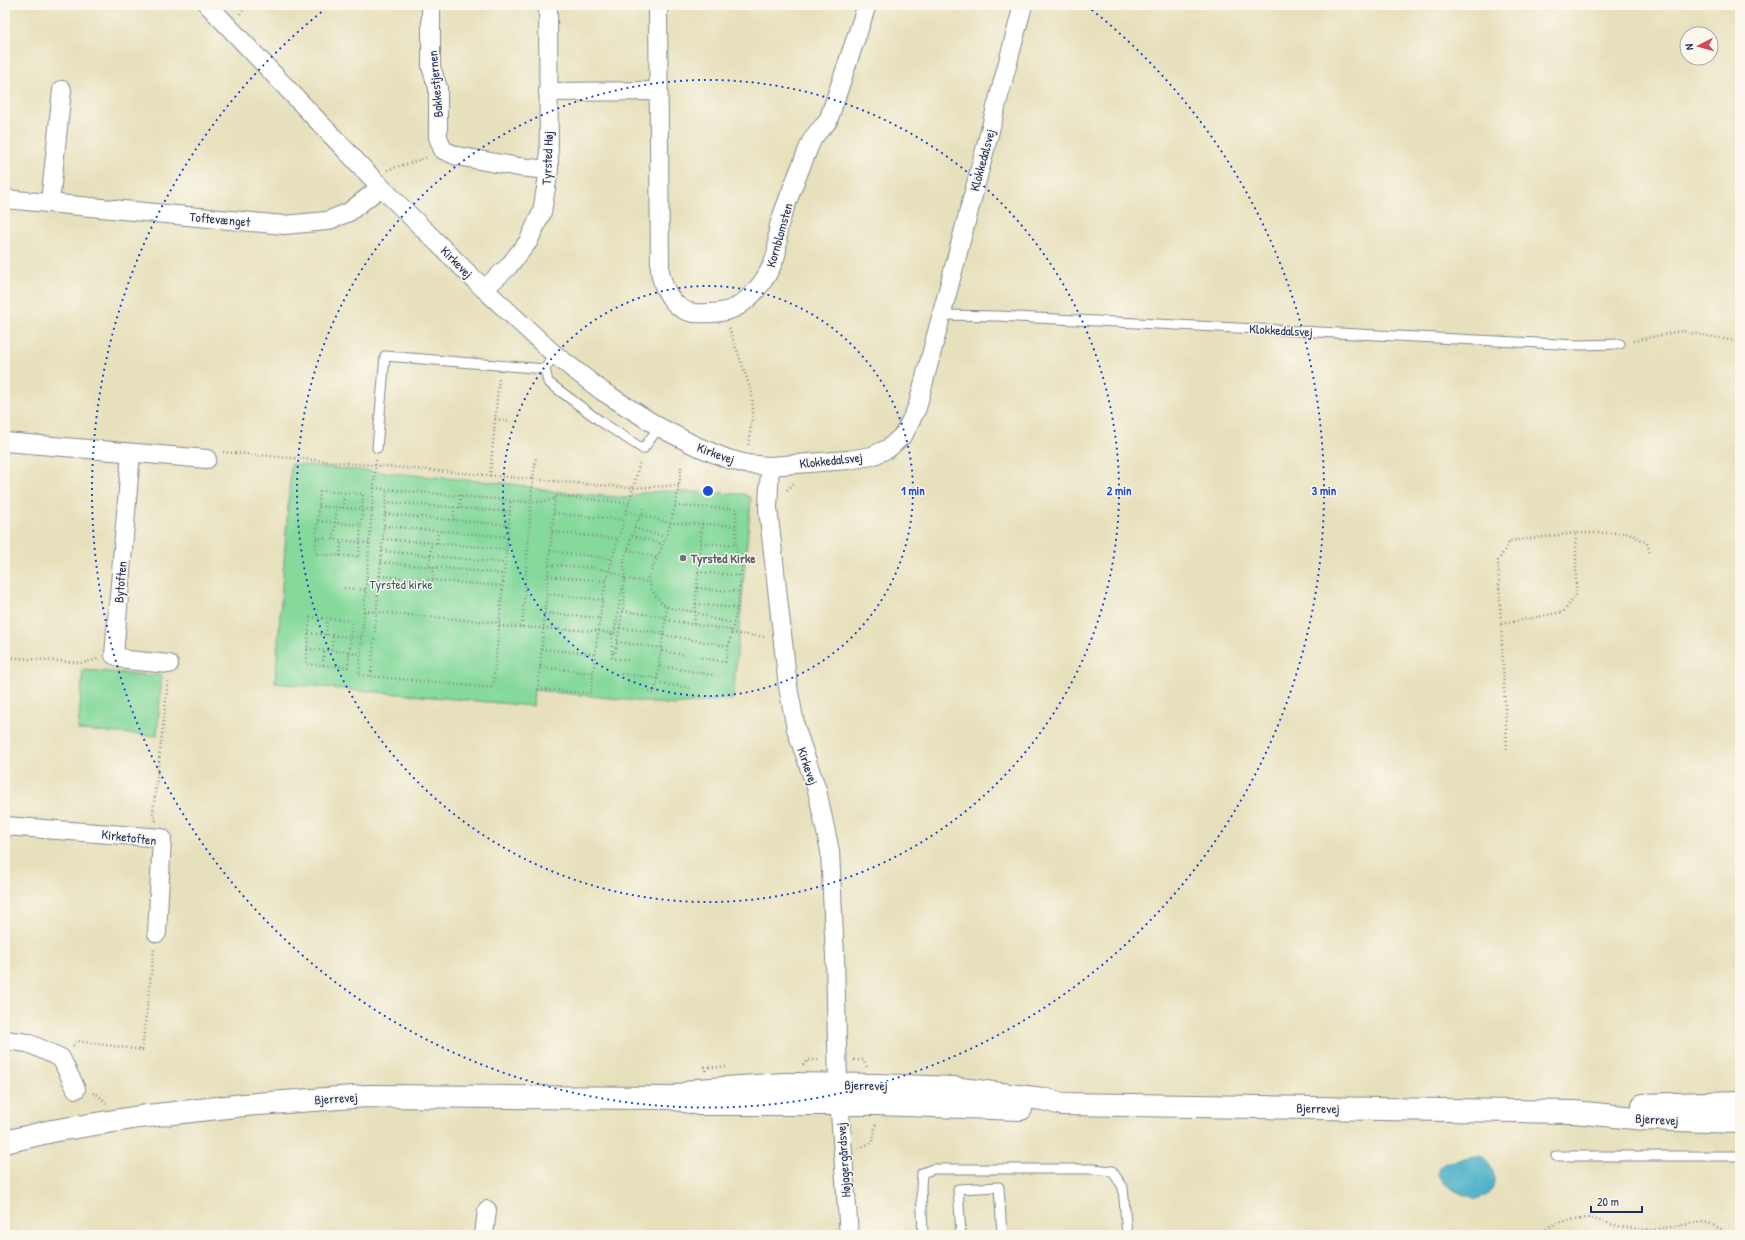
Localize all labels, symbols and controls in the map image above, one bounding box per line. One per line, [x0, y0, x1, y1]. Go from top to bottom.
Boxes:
north arrow [1679, 26, 1719, 66]
text: N [1682, 43, 1696, 51]
street label: Bakkestjernen [423, 50, 447, 118]
street label: Klokkedalsvej [965, 127, 999, 193]
street label: Tyrsted Høj [537, 131, 557, 185]
street label: Kornblomsten [761, 201, 797, 269]
street label: Toftevænget [189, 207, 252, 231]
street label: Kirkevej [437, 242, 477, 282]
street label: Klokkedalsvej [1249, 319, 1313, 341]
street label: Kirkevej [695, 438, 737, 468]
street label: Klokkedalsvej [798, 448, 864, 472]
text: 1 min [901, 482, 925, 499]
text: 2 min [1107, 482, 1132, 499]
text: 3 min [1312, 482, 1337, 499]
centre of rings [701, 484, 715, 498]
place label: Tyrsted Kirke [690, 549, 756, 568]
marker: Tyrsted Kirke [678, 553, 688, 563]
street label: Bytoften [109, 560, 131, 604]
park label: Tyrsted kirke [369, 575, 433, 593]
street label: Kirkevej [793, 745, 823, 787]
street label: Kirketoften [101, 825, 158, 849]
street label: Bjerrevej [844, 1076, 888, 1094]
street label: Bjerrevej [314, 1088, 358, 1108]
street label: Bjerrevej [1296, 1099, 1340, 1117]
street label: Bjerrevej [1635, 1109, 1679, 1129]
street label: Højagergårdsvej [831, 1122, 855, 1198]
scale bar [1591, 1188, 1642, 1214]
text: 20 m [1597, 1193, 1619, 1210]

